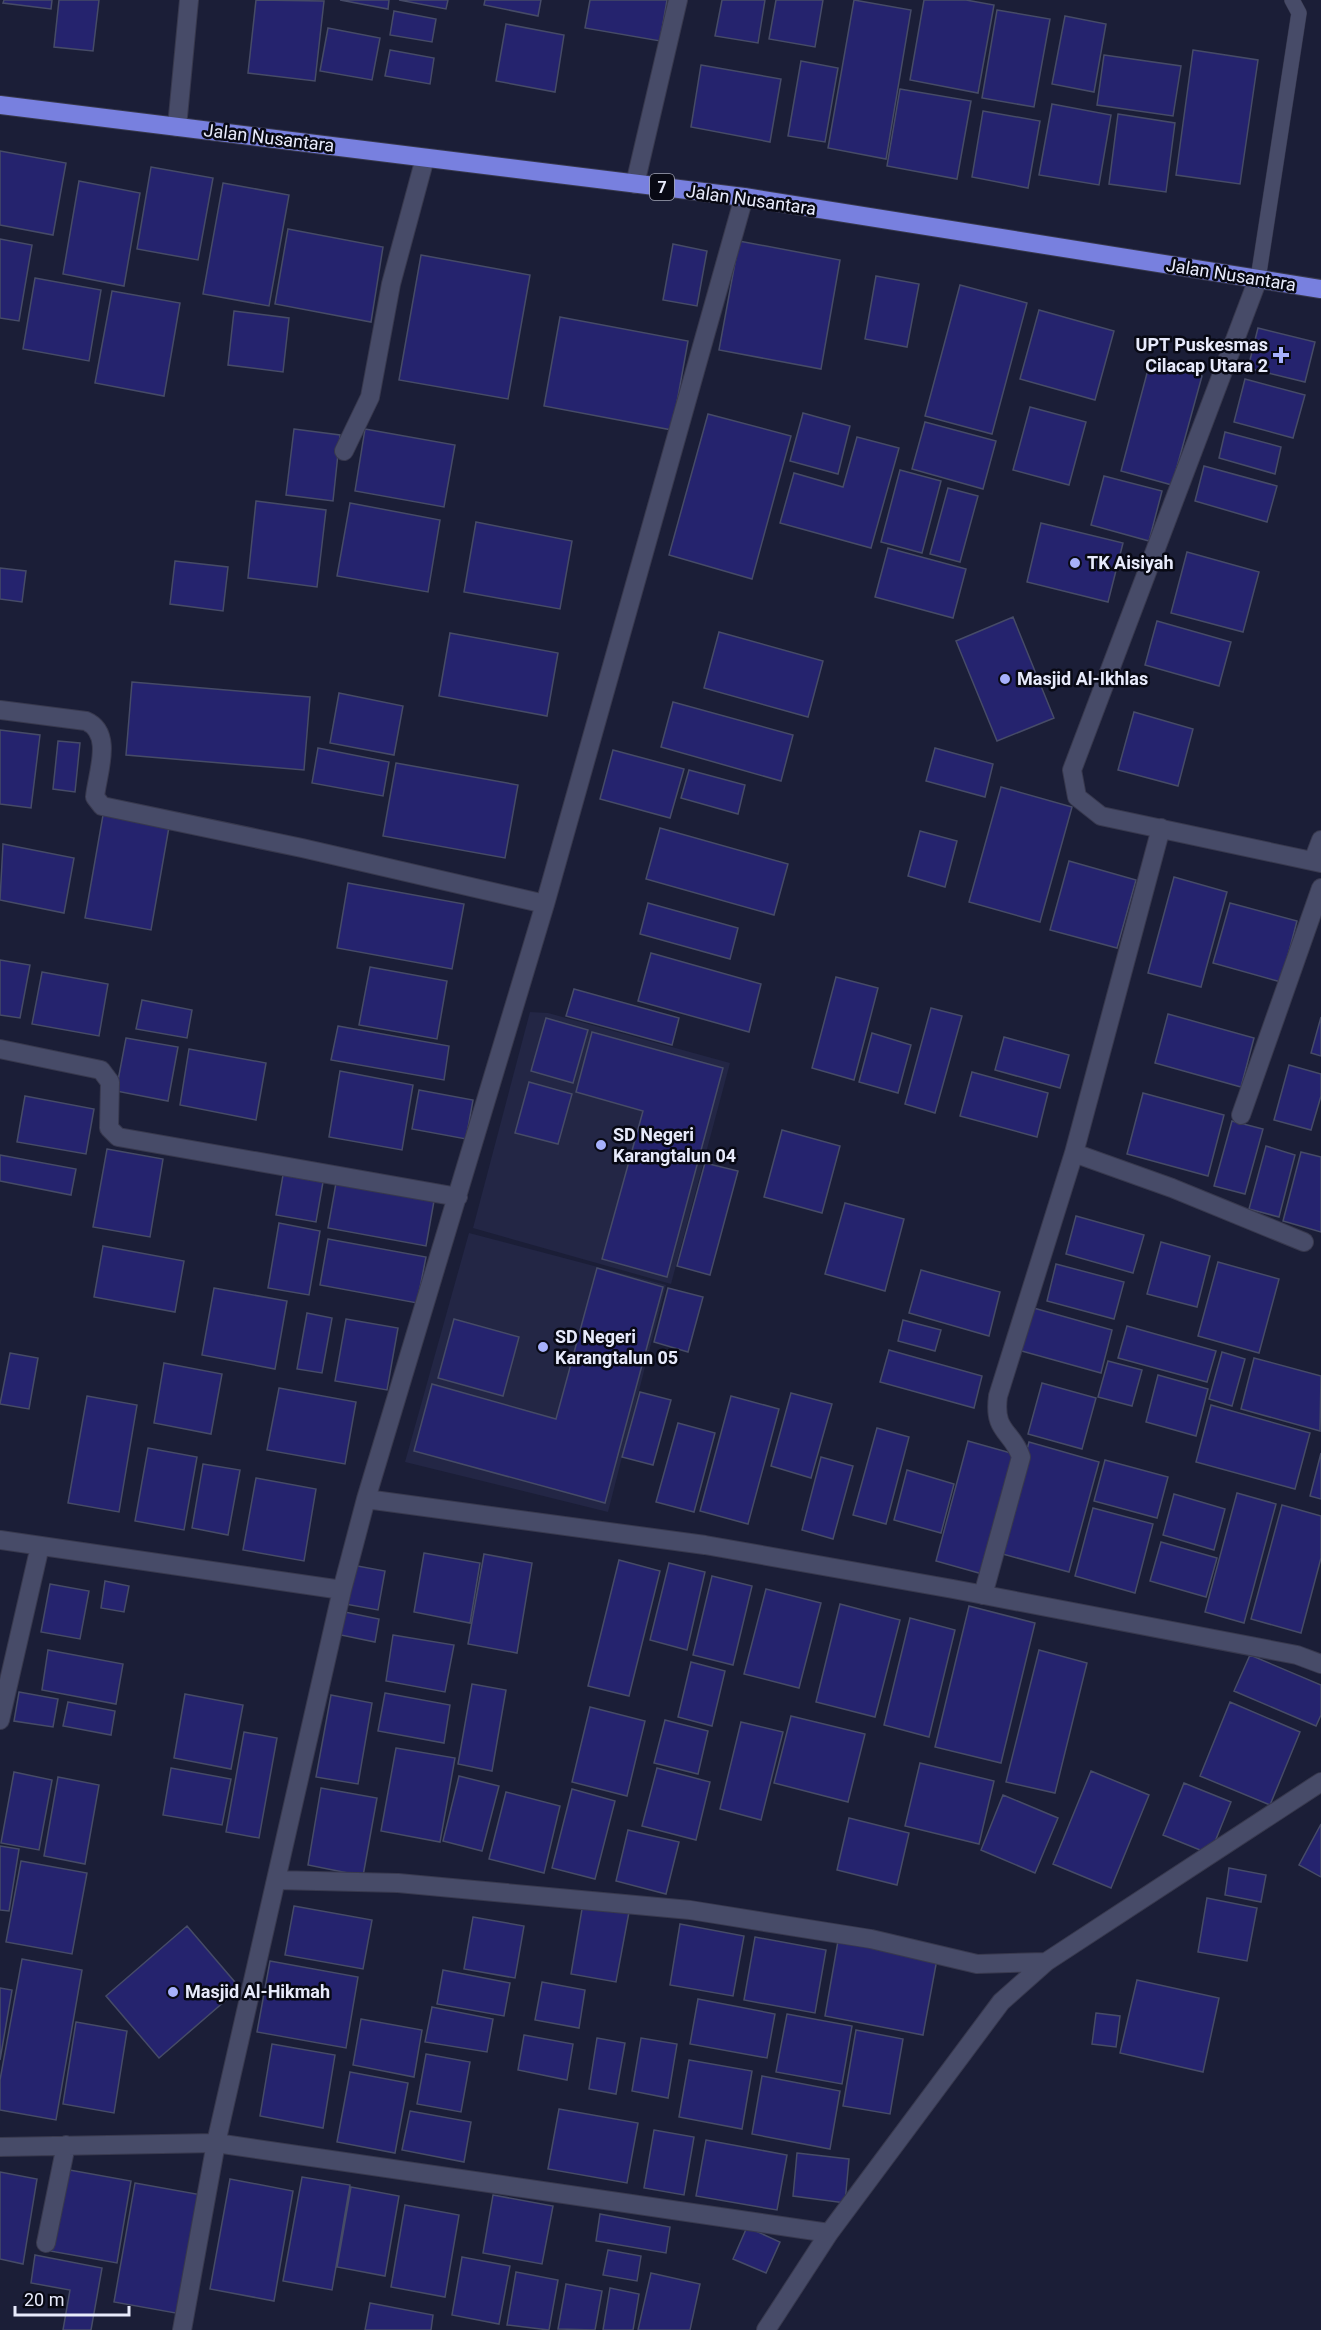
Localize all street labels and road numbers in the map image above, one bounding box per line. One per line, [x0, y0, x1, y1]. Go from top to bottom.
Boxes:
street label: Jalan Nusantara [203, 119, 336, 156]
road number: 7 [650, 174, 674, 200]
street label: Jalan Nusantara [685, 180, 818, 219]
street label: Jalan Nusantara [1165, 254, 1298, 295]

